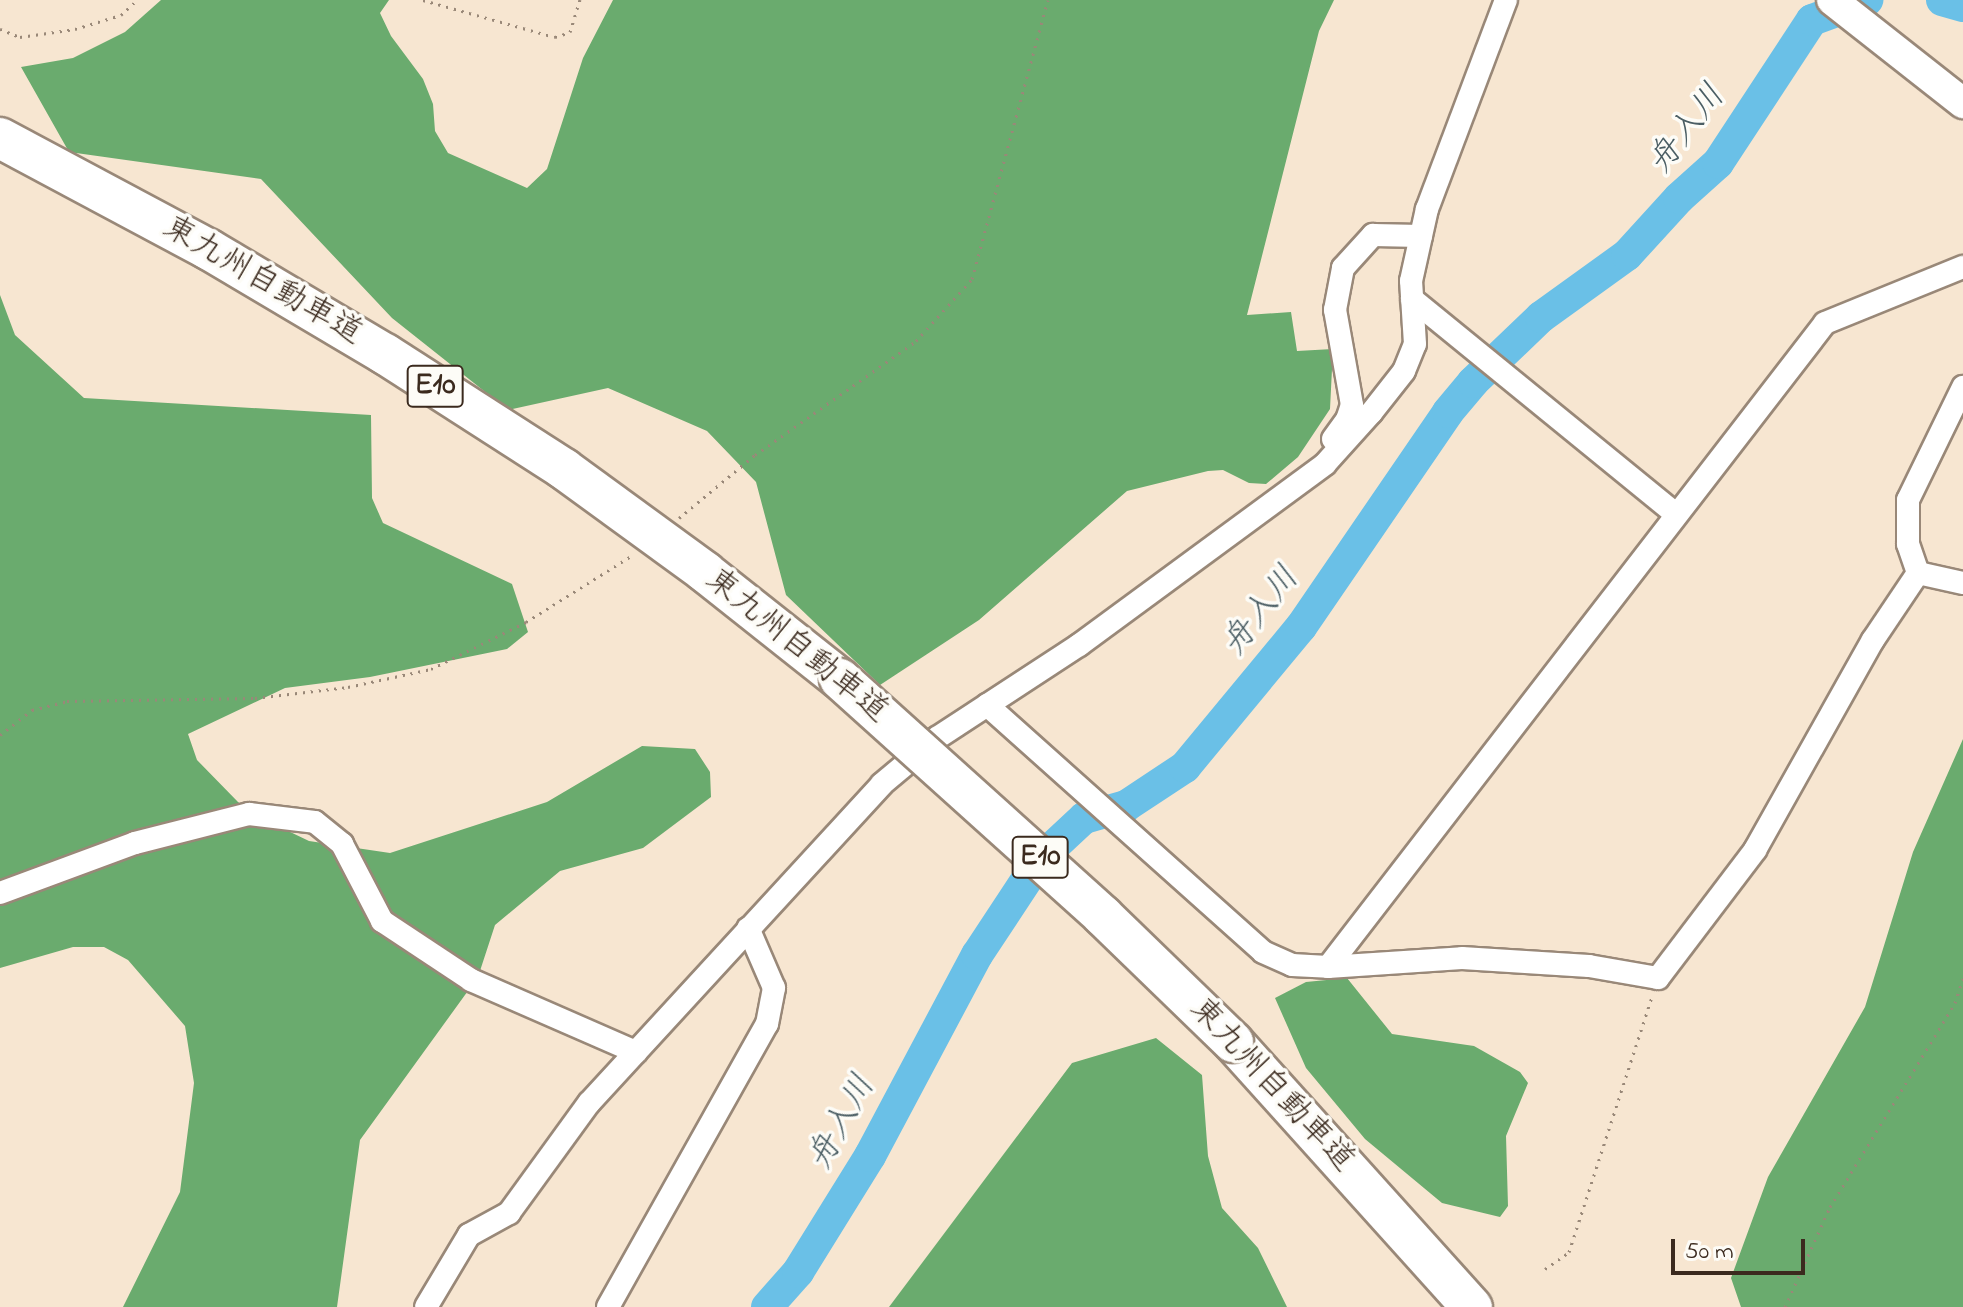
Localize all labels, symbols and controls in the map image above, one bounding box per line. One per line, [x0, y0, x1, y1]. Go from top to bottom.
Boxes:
water label: 舟入川 [1641, 77, 1735, 183]
street label: 東九州自動車道 [155, 209, 369, 355]
road number: E10 [405, 360, 465, 412]
water label: 舟入川 [1215, 559, 1309, 665]
street label: 東九州自動車道 [697, 562, 895, 732]
road number: E10 [1010, 831, 1070, 883]
street label: 東九州自動車道 [1181, 991, 1361, 1181]
water label: 舟入川 [800, 1069, 886, 1177]
scale bar [1675, 1223, 1809, 1273]
text: 50 m [1685, 1235, 1734, 1270]

